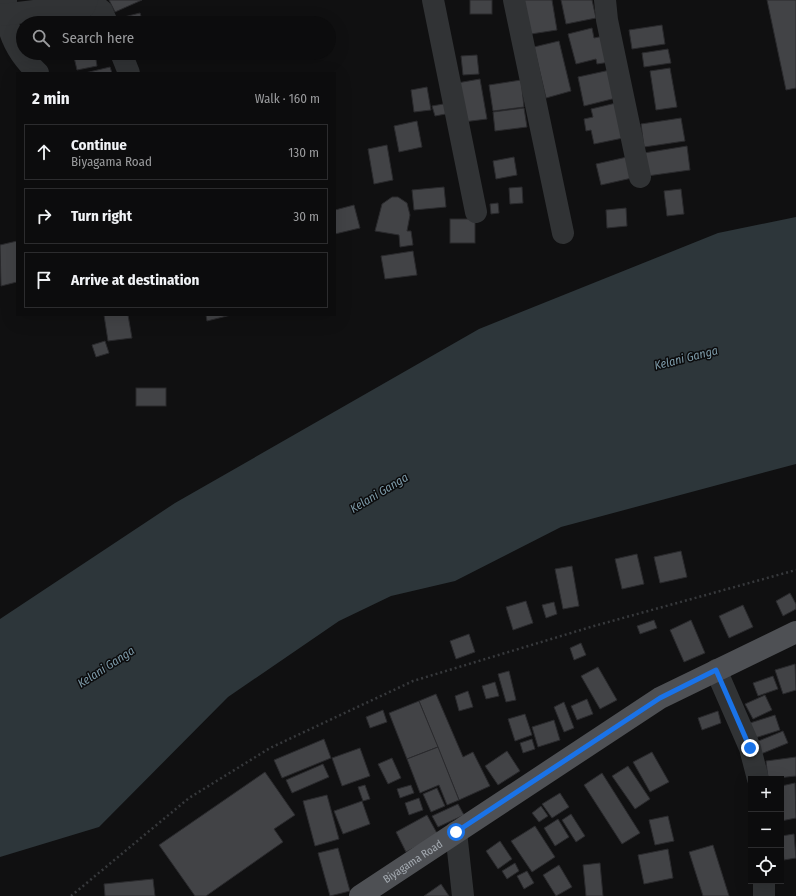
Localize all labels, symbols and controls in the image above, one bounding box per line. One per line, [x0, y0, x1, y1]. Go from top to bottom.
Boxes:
search box [16, 16, 336, 60]
icon: search [30, 27, 52, 49]
text: Search here [62, 29, 134, 47]
text: 2 min [32, 88, 70, 109]
text: Walk · 160 m [255, 91, 320, 106]
text: Continue [71, 136, 127, 154]
icon: ahead [33, 141, 55, 163]
text: 130 m [288, 145, 319, 160]
text: Biyagama Road [71, 154, 152, 169]
icon: right [33, 205, 55, 227]
text: Turn right [71, 207, 132, 225]
text: 30 m [293, 209, 319, 224]
icon: arrive [33, 269, 55, 291]
text: Arrive at destination [71, 271, 199, 289]
water label: Kelani Ganga [653, 343, 719, 373]
water label: Kelani Ganga [347, 470, 411, 516]
water label: Kelani Ganga [75, 643, 137, 691]
route end [741, 739, 759, 757]
map controls [748, 776, 784, 884]
button: + [748, 776, 784, 812]
button: − [748, 812, 784, 848]
route start [447, 823, 465, 841]
street label: Biyagama Road [381, 837, 445, 886]
button: locate [748, 848, 784, 884]

